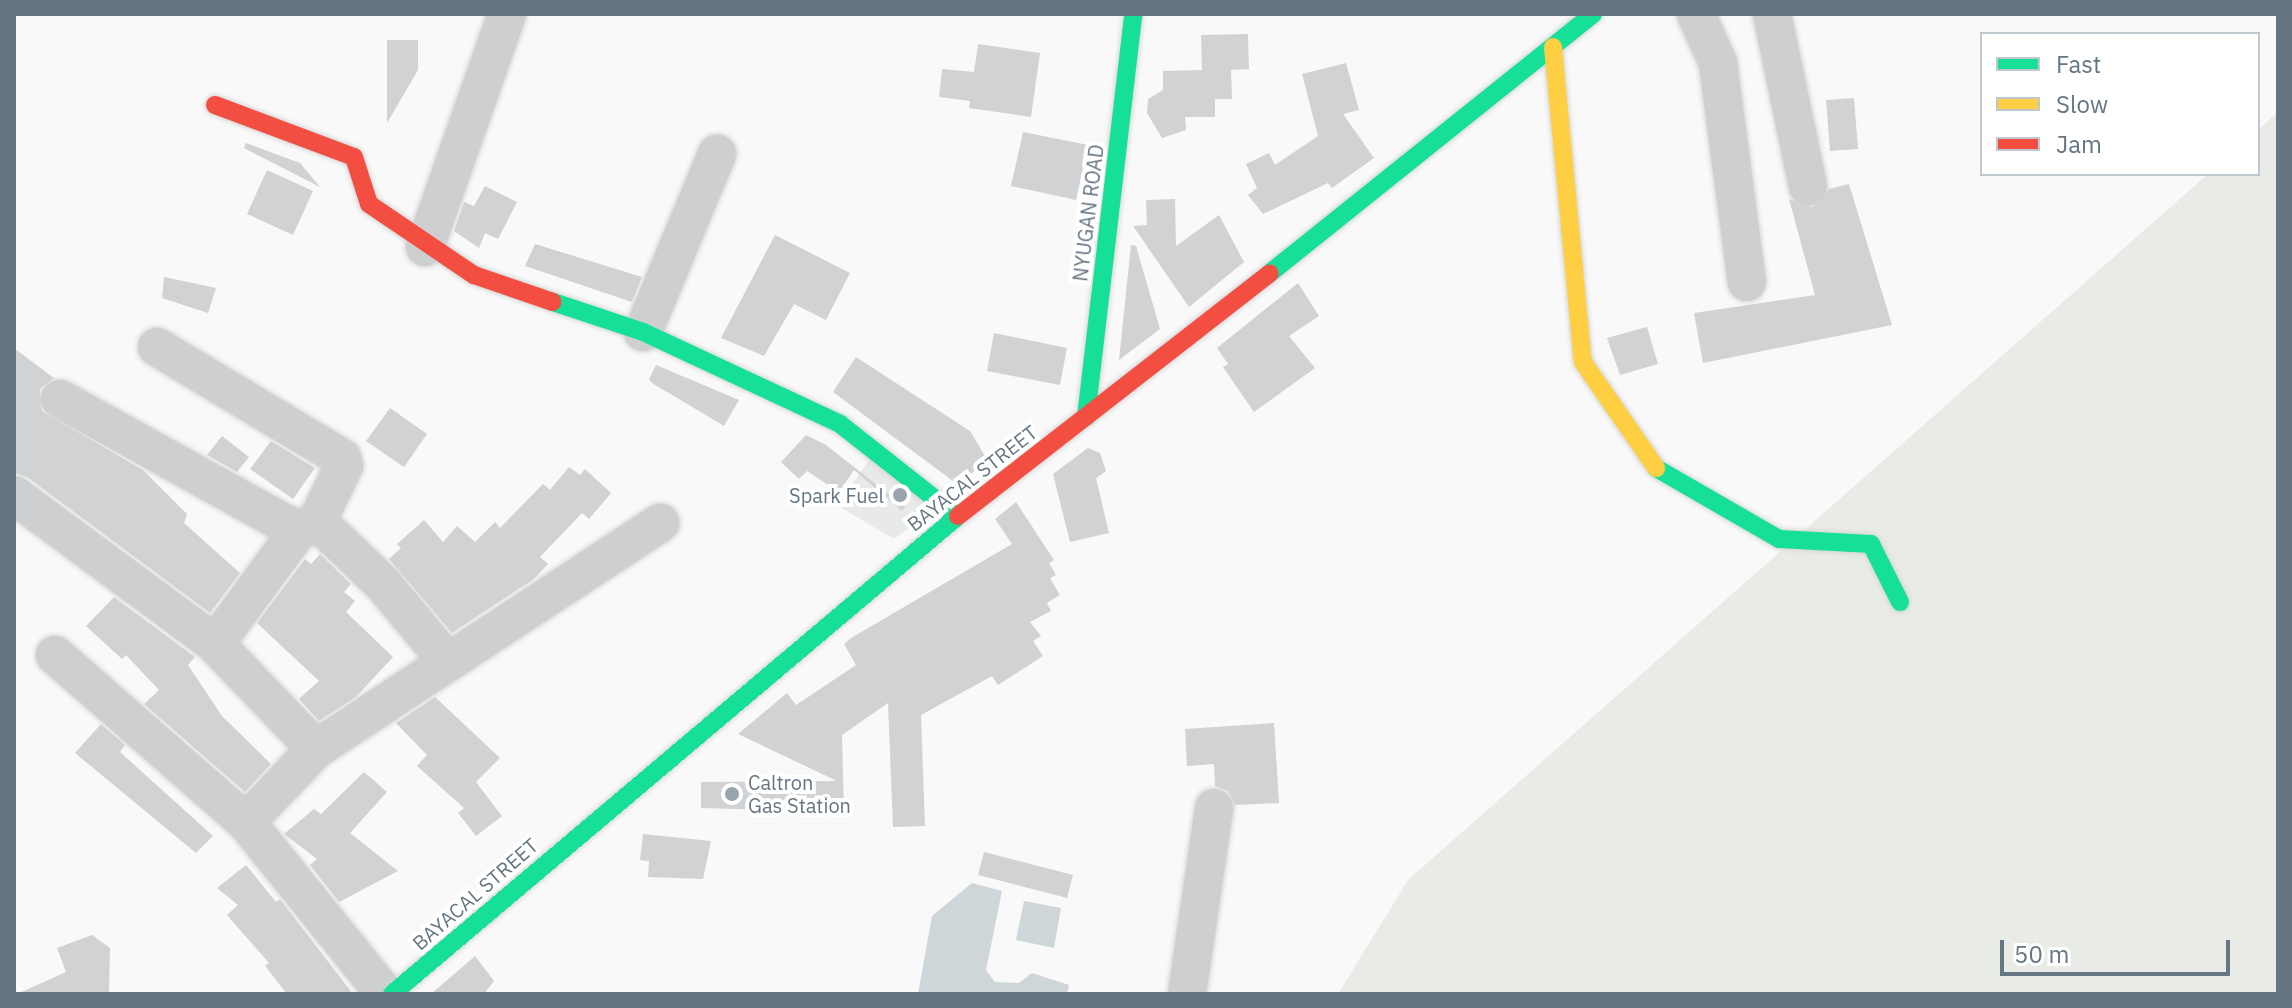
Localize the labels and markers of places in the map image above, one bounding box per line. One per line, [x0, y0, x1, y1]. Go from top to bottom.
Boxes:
place label: Spark Fuel [789, 483, 884, 507]
marker: Spark Fuel [891, 486, 909, 504]
place label: Caltron Gas Station [748, 770, 851, 817]
marker: Caltron Gas Station [723, 785, 741, 803]

